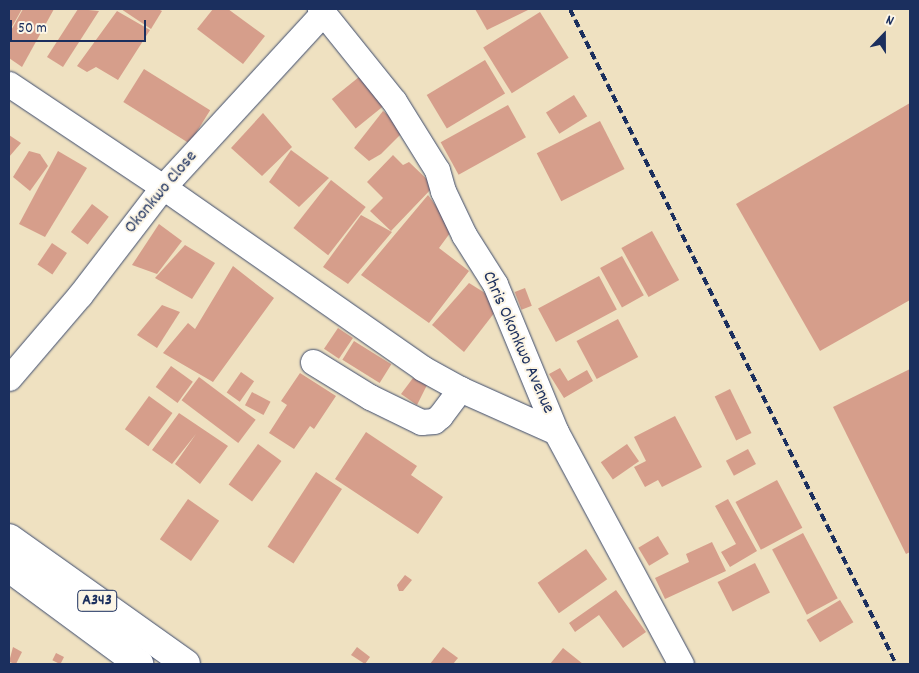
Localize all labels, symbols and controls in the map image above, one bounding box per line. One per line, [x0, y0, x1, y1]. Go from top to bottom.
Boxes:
scale bar [12, 10, 149, 42]
north arrow [859, 10, 909, 60]
text: N [883, 11, 897, 32]
text: 50 m [18, 18, 47, 40]
street label: Okonkwo Close [121, 147, 203, 239]
street label: Chris Okonkwo Avenue [476, 269, 558, 417]
road number: A343 [77, 588, 117, 614]

